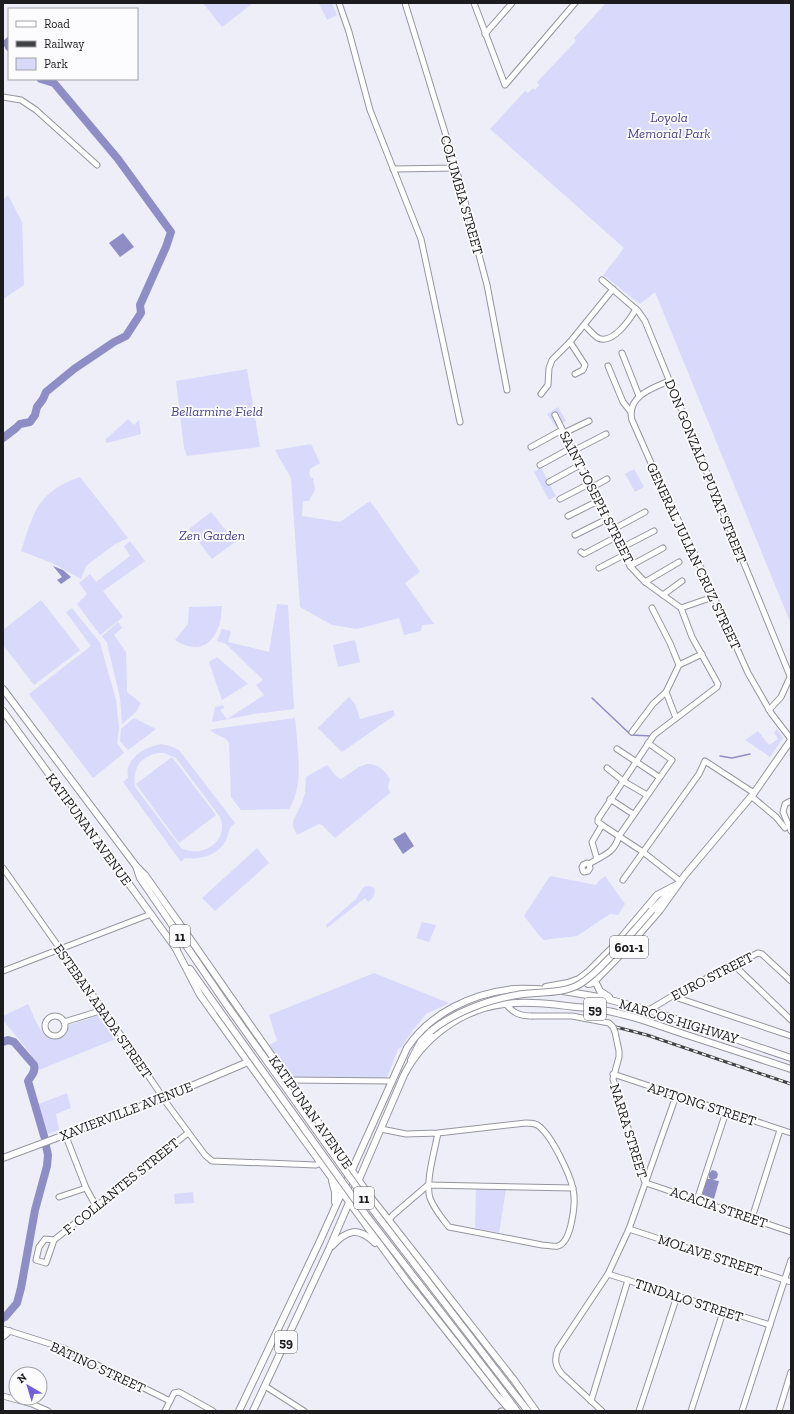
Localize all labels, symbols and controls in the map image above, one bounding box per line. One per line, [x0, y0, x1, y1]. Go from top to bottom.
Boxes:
legend [8, 8, 138, 80]
text: Road [44, 17, 70, 31]
text: Railway [44, 37, 85, 51]
text: Park [44, 57, 69, 71]
park label: Loyola Memorial Park [627, 109, 711, 142]
street label: COLUMBIA STREET [436, 133, 487, 257]
street label: DON GONZALO PUYAT STREET [661, 377, 750, 566]
park label: Bellarmine Field [171, 403, 263, 420]
street label: SAINT JOSEPH STREET [556, 428, 637, 566]
street label: GENERAL JULIAN CRUZ STREET [643, 460, 745, 653]
park label: Zen Garden [179, 527, 245, 544]
street label: KATIPUNAN AVENUE [42, 770, 135, 889]
road number: 11 [170, 925, 190, 947]
road number: 601-1 [610, 936, 648, 958]
street label: ESTEBAN ABADA STREET [50, 941, 156, 1082]
street label: EURO STREET [668, 948, 757, 1004]
street label: MARCOS HIGHWAY [617, 995, 741, 1048]
road number: 59 [584, 998, 606, 1020]
street label: KATIPUNAN AVENUE [265, 1052, 356, 1172]
street label: XAVIERVILLE AVENUE [57, 1078, 195, 1145]
street label: APITONG STREET [645, 1079, 759, 1130]
street label: NARRA STREET [606, 1082, 651, 1181]
street label: F. COLLANTES STREET [60, 1134, 183, 1238]
street label: ACACIA STREET [668, 1183, 770, 1232]
road number: 11 [354, 1187, 374, 1209]
street label: MOLAVE STREET [656, 1231, 764, 1280]
street label: TINDALO STREET [632, 1275, 745, 1326]
road number: 59 [275, 1331, 297, 1353]
street label: BATINO STREET [47, 1338, 148, 1397]
north arrow [8, 1366, 48, 1406]
text: N [15, 1370, 30, 1386]

